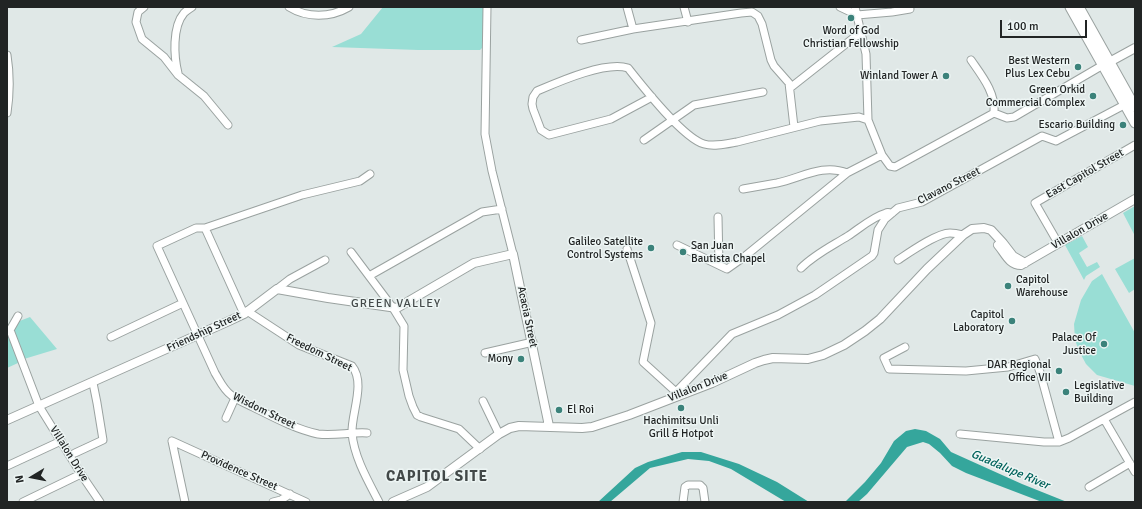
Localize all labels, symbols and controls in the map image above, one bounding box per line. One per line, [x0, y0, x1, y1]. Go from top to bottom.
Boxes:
scale bar [1002, 12, 1089, 38]
marker: Word of God Christian Fellowship [846, 13, 856, 23]
text: 100 m [1007, 19, 1039, 34]
place label: Word of God Christian Fellowship [803, 24, 899, 50]
place label: Best Western Plus Lex Cebu [1005, 54, 1070, 80]
marker: Best Western Plus Lex Cebu [1073, 62, 1083, 72]
place label: Winland Tower A [860, 69, 938, 83]
marker: Winland Tower A [941, 71, 951, 81]
place label: Green Orkid Commercial Complex [986, 83, 1085, 109]
marker: Green Orkid Commercial Complex [1088, 91, 1098, 101]
place label: Escario Building [1038, 118, 1115, 132]
marker: Escario Building [1118, 120, 1128, 130]
street label: East Capitol Street [1044, 146, 1126, 202]
street label: Clavano Street [915, 165, 983, 207]
street label: Villalon Drive [1049, 210, 1111, 252]
place label: Galileo Satellite Control Systems [567, 235, 643, 261]
place label: San Juan Bautista Chapel [691, 239, 766, 265]
marker: Galileo Satellite Control Systems [646, 243, 656, 253]
marker: San Juan Bautista Chapel [678, 247, 688, 257]
place label: Capitol Warehouse [1016, 273, 1068, 299]
marker: Capitol Warehouse [1003, 281, 1013, 291]
street label: Acacia Street [514, 285, 540, 349]
district label: GREEN VALLEY [351, 297, 441, 311]
place label: Capitol Laboratory [953, 308, 1004, 334]
street label: Friendship Street [165, 309, 243, 355]
marker: Capitol Laboratory [1007, 316, 1017, 326]
street label: Freedom Street [284, 331, 354, 375]
place label: Palace Of Justice [1052, 331, 1096, 357]
marker: Palace Of Justice [1099, 339, 1109, 349]
place label: Mony [487, 352, 513, 366]
marker: Mony [516, 354, 526, 364]
place label: DAR Regional Office VII [987, 358, 1051, 384]
marker: DAR Regional Office VII [1054, 366, 1064, 376]
street label: Villalon Drive [666, 369, 730, 405]
place label: Legislative Building [1074, 379, 1124, 405]
marker: Legislative Building [1061, 387, 1071, 397]
street label: Wisdom Street [230, 390, 298, 432]
place label: El Roi [567, 403, 594, 417]
marker: Hachimitsu Unli Grill & Hotpot [676, 403, 686, 413]
marker: El Roi [554, 405, 564, 415]
place label: Hachimitsu Unli Grill & Hotpot [643, 414, 719, 440]
street label: Villalon Drive [47, 424, 91, 484]
water label: Guadalupe River [969, 447, 1051, 493]
street label: Providence Street [199, 448, 279, 494]
north arrow [12, 457, 52, 497]
district label: CAPITOL SITE [386, 468, 488, 486]
text: N [13, 474, 27, 484]

